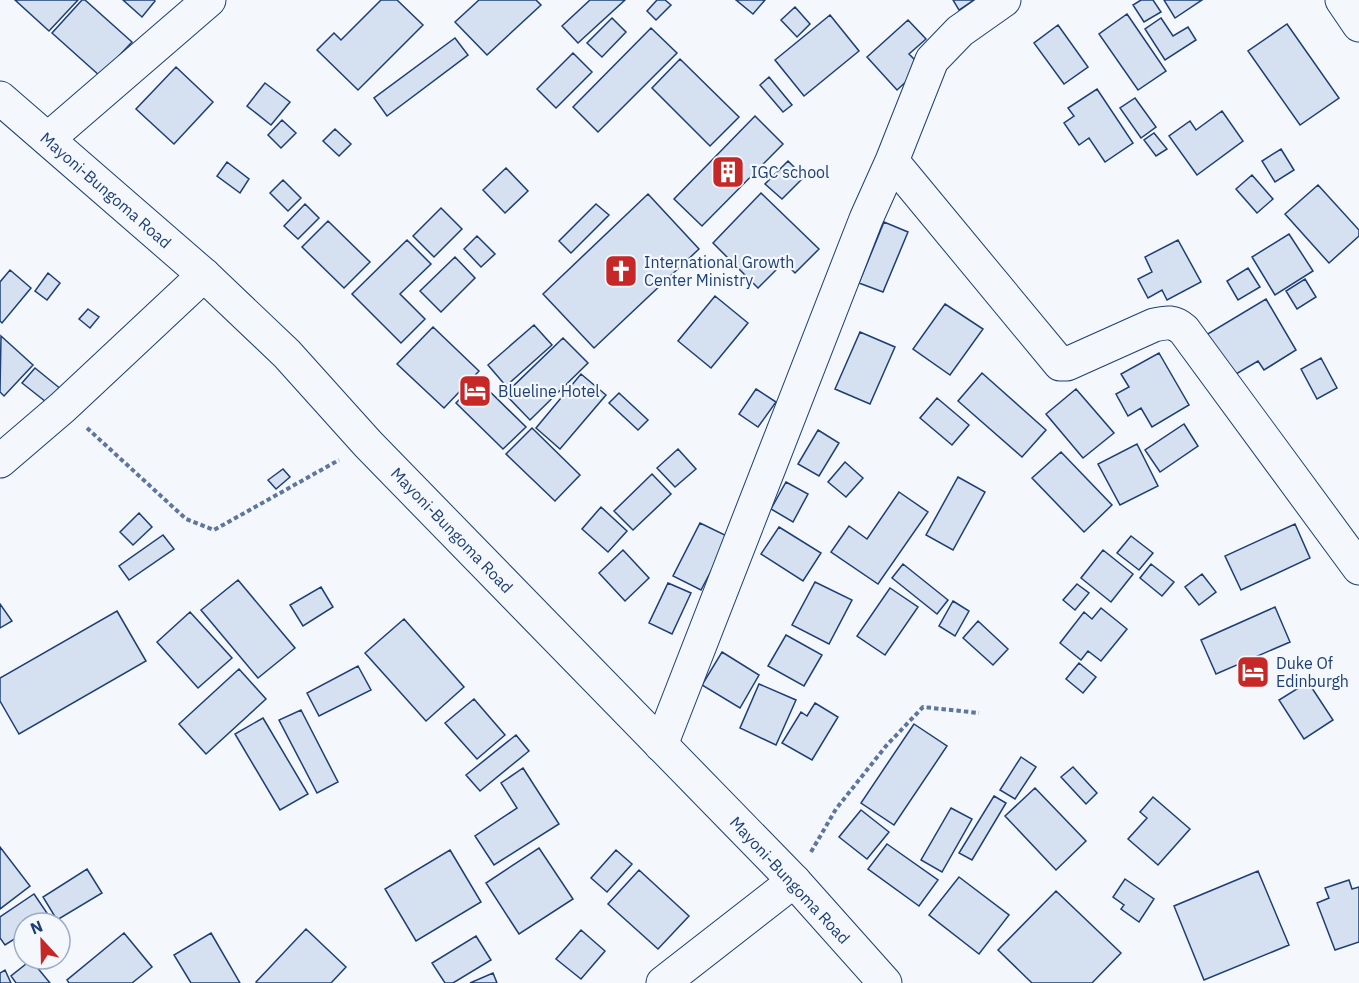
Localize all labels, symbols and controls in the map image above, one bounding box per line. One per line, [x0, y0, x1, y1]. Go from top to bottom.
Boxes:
street label: Mayoni-Bungoma Road [36, 128, 176, 252]
building icon: IGC school [710, 154, 746, 190]
place label: IGC school [751, 162, 829, 182]
place label: International Growth Center Ministry [644, 252, 794, 290]
church icon: International Growth Center Ministry [603, 253, 639, 289]
hotel icon: Blueline Hotel [457, 373, 493, 409]
place label: Blueline Hotel [498, 381, 600, 401]
street label: Mayoni-Bungoma Road [387, 463, 517, 597]
place label: Duke Of Edinburgh [1276, 653, 1349, 691]
hotel icon: Duke Of Edinburgh [1235, 654, 1271, 690]
street label: Mayoni-Bungoma Road [726, 812, 854, 948]
north arrow [12, 911, 72, 971]
text: N [27, 916, 46, 939]

